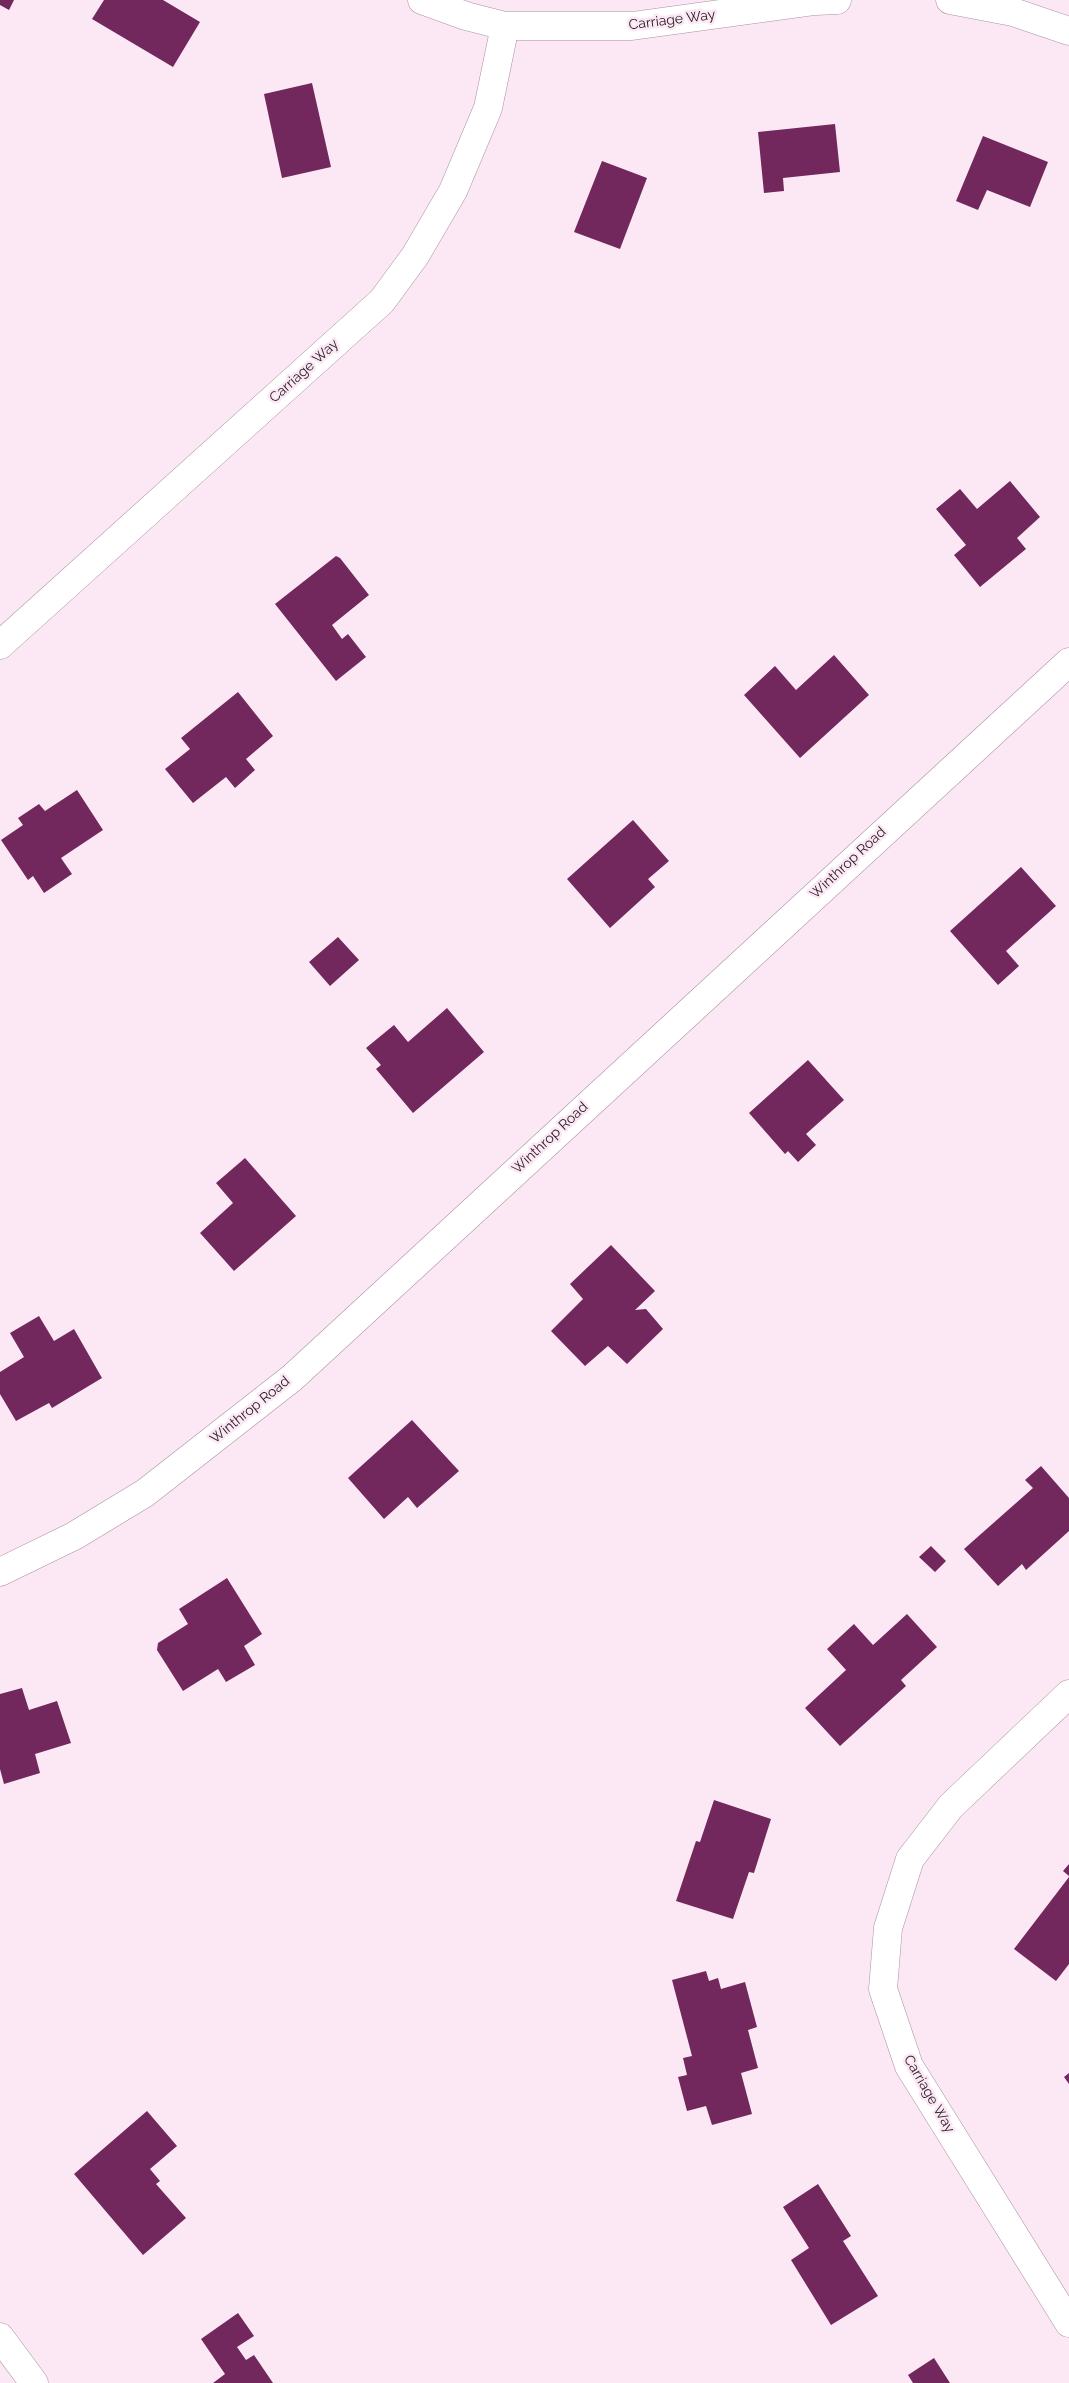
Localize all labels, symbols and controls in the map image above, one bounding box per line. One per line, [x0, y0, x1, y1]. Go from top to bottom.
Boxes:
street label: Carriage Way [628, 6, 716, 34]
street label: Carriage Way [266, 336, 342, 406]
street label: Winthrop Road [807, 824, 889, 902]
street label: Winthrop Road [509, 1099, 591, 1177]
street label: Winthrop Road [207, 1373, 293, 1447]
street label: Carriage Way [900, 2052, 958, 2136]

